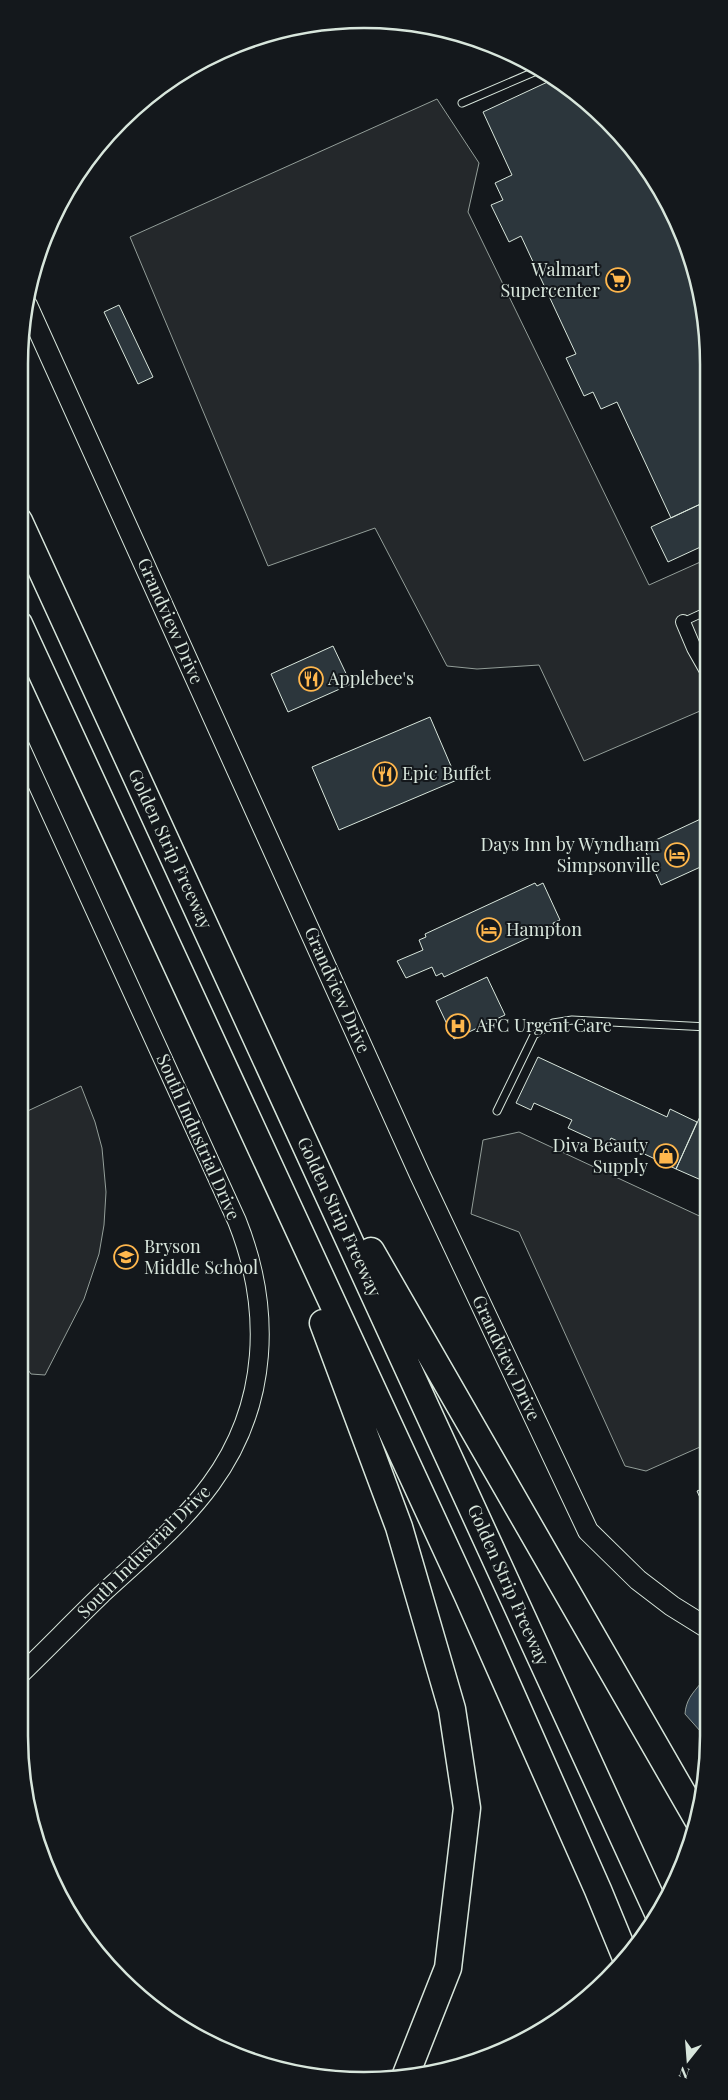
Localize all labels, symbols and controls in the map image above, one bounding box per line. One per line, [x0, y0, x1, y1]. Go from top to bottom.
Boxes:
place label: Walmart Supercenter [501, 257, 601, 302]
supermarket icon: Walmart Supercenter [605, 267, 631, 293]
street label: Grandview Drive [132, 554, 210, 688]
restaurant icon: Applebee's [298, 666, 324, 692]
place label: Applebee's [327, 666, 414, 690]
restaurant icon: Epic Buffet [372, 761, 398, 787]
place label: Epic Buffet [402, 761, 491, 785]
street label: Golden Strip Freeway [123, 765, 219, 933]
place label: Days Inn by Wyndham Simpsonville [480, 832, 660, 877]
hotel icon: Days Inn by Wyndham Simpsonville [664, 842, 690, 868]
hotel icon: Hampton [476, 917, 502, 943]
place label: Hampton [506, 917, 582, 941]
street label: Grandview Drive [299, 923, 377, 1057]
hospital icon: AFC Urgent Care [445, 1013, 471, 1039]
place label: AFC Urgent Care [475, 1013, 612, 1037]
street label: South Industrial Drive [151, 1050, 246, 1224]
street label: Golden Strip Freeway [292, 1133, 388, 1301]
place label: Diva Beauty Supply [553, 1133, 648, 1178]
shop icon: Diva Beauty Supply [653, 1143, 679, 1169]
place label: Bryson Middle School [144, 1234, 258, 1279]
school or university icon: Bryson Middle School [113, 1244, 139, 1270]
street label: Grandview Drive [467, 1291, 546, 1424]
street label: South Industrial Drive [71, 1479, 215, 1623]
street label: Golden Strip Freeway [463, 1500, 555, 1669]
north arrow [663, 2035, 713, 2085]
text: N [676, 2062, 692, 2083]

